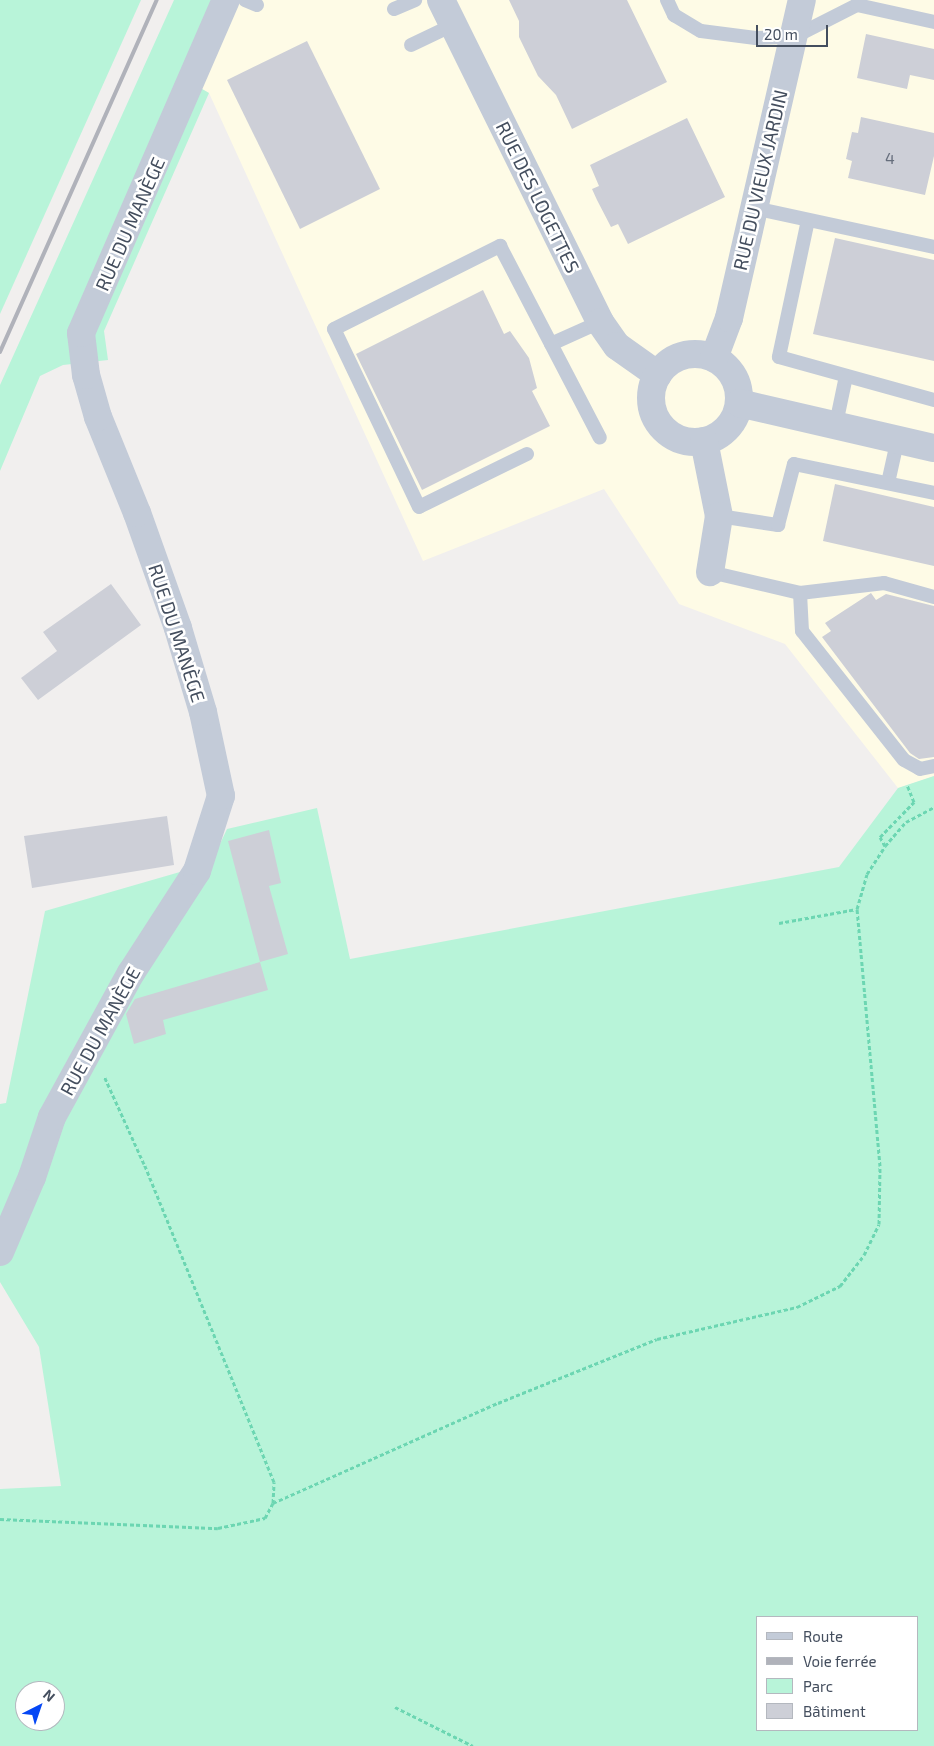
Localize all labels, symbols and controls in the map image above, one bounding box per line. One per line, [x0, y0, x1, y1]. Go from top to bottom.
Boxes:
scale bar [759, 15, 832, 47]
text: 20 m [764, 25, 798, 43]
street label: RUE DU VIEUX JARDIN [728, 87, 792, 273]
street label: RUE DES LOGETTES [491, 118, 585, 276]
house number: 4 [885, 148, 895, 168]
street label: RUE DU MANÈGE [90, 154, 170, 294]
street label: RUE DU MANÈGE [144, 561, 210, 705]
street label: RUE DU MANÈGE [55, 963, 145, 1099]
legend [756, 1616, 919, 1731]
text: Route [803, 1627, 843, 1645]
text: Voie ferrée [803, 1652, 877, 1670]
text: Parc [803, 1677, 833, 1695]
north arrow [15, 1681, 65, 1731]
text: N [40, 1685, 59, 1705]
text: Bâtiment [803, 1702, 866, 1720]

